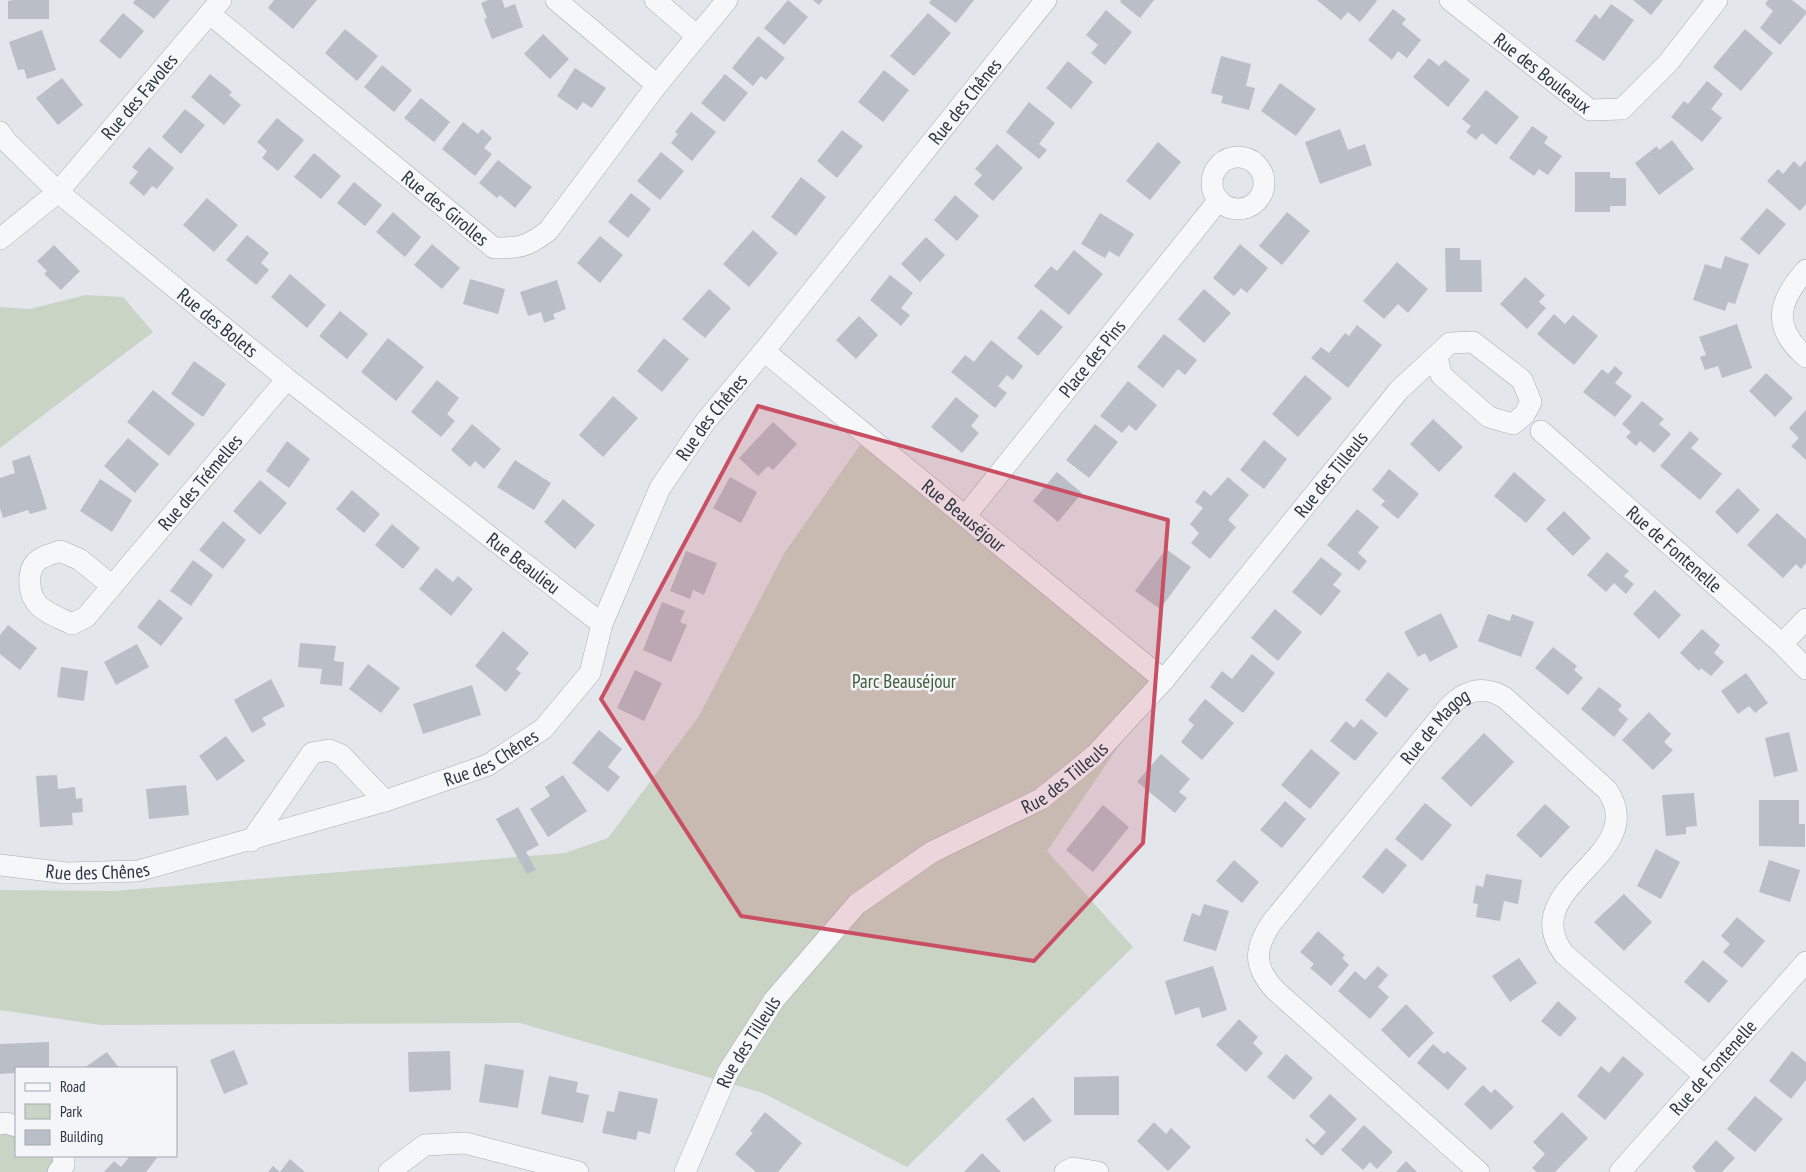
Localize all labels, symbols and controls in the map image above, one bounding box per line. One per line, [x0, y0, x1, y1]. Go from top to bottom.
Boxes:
street label: Rue des Bouleaux [1489, 27, 1596, 119]
street label: Rue des Favoles [96, 48, 182, 144]
street label: Rue des Chênes [923, 53, 1006, 149]
street label: Rue des Girolles [397, 165, 494, 251]
street label: Rue des Bolets [173, 283, 263, 362]
street label: Place des Pins [1053, 315, 1130, 402]
street label: Rue des Chênes [670, 369, 752, 465]
street label: Rue des Tilleuls [1289, 426, 1373, 522]
street label: Rue des Trémelles [152, 429, 247, 535]
street label: Rue Beauséjour [917, 474, 1012, 558]
street label: Rue de Fontenelle [1622, 500, 1727, 598]
street label: Rue Beaulieu [482, 527, 565, 599]
park label: Parc Beauséjour [852, 669, 957, 693]
street label: Rue de Magog [1395, 683, 1473, 769]
street label: Rue des Chênes [441, 724, 543, 792]
street label: Rue des Tilleuls [1017, 737, 1113, 819]
street label: Rue des Chênes [45, 856, 152, 885]
street label: Rue des Tilleuls [711, 991, 786, 1091]
street label: Rue de Fontenelle [1664, 1014, 1762, 1120]
legend [15, 1067, 178, 1157]
text: Road [60, 1077, 86, 1096]
text: Park [60, 1102, 82, 1121]
text: Building [60, 1127, 103, 1146]

